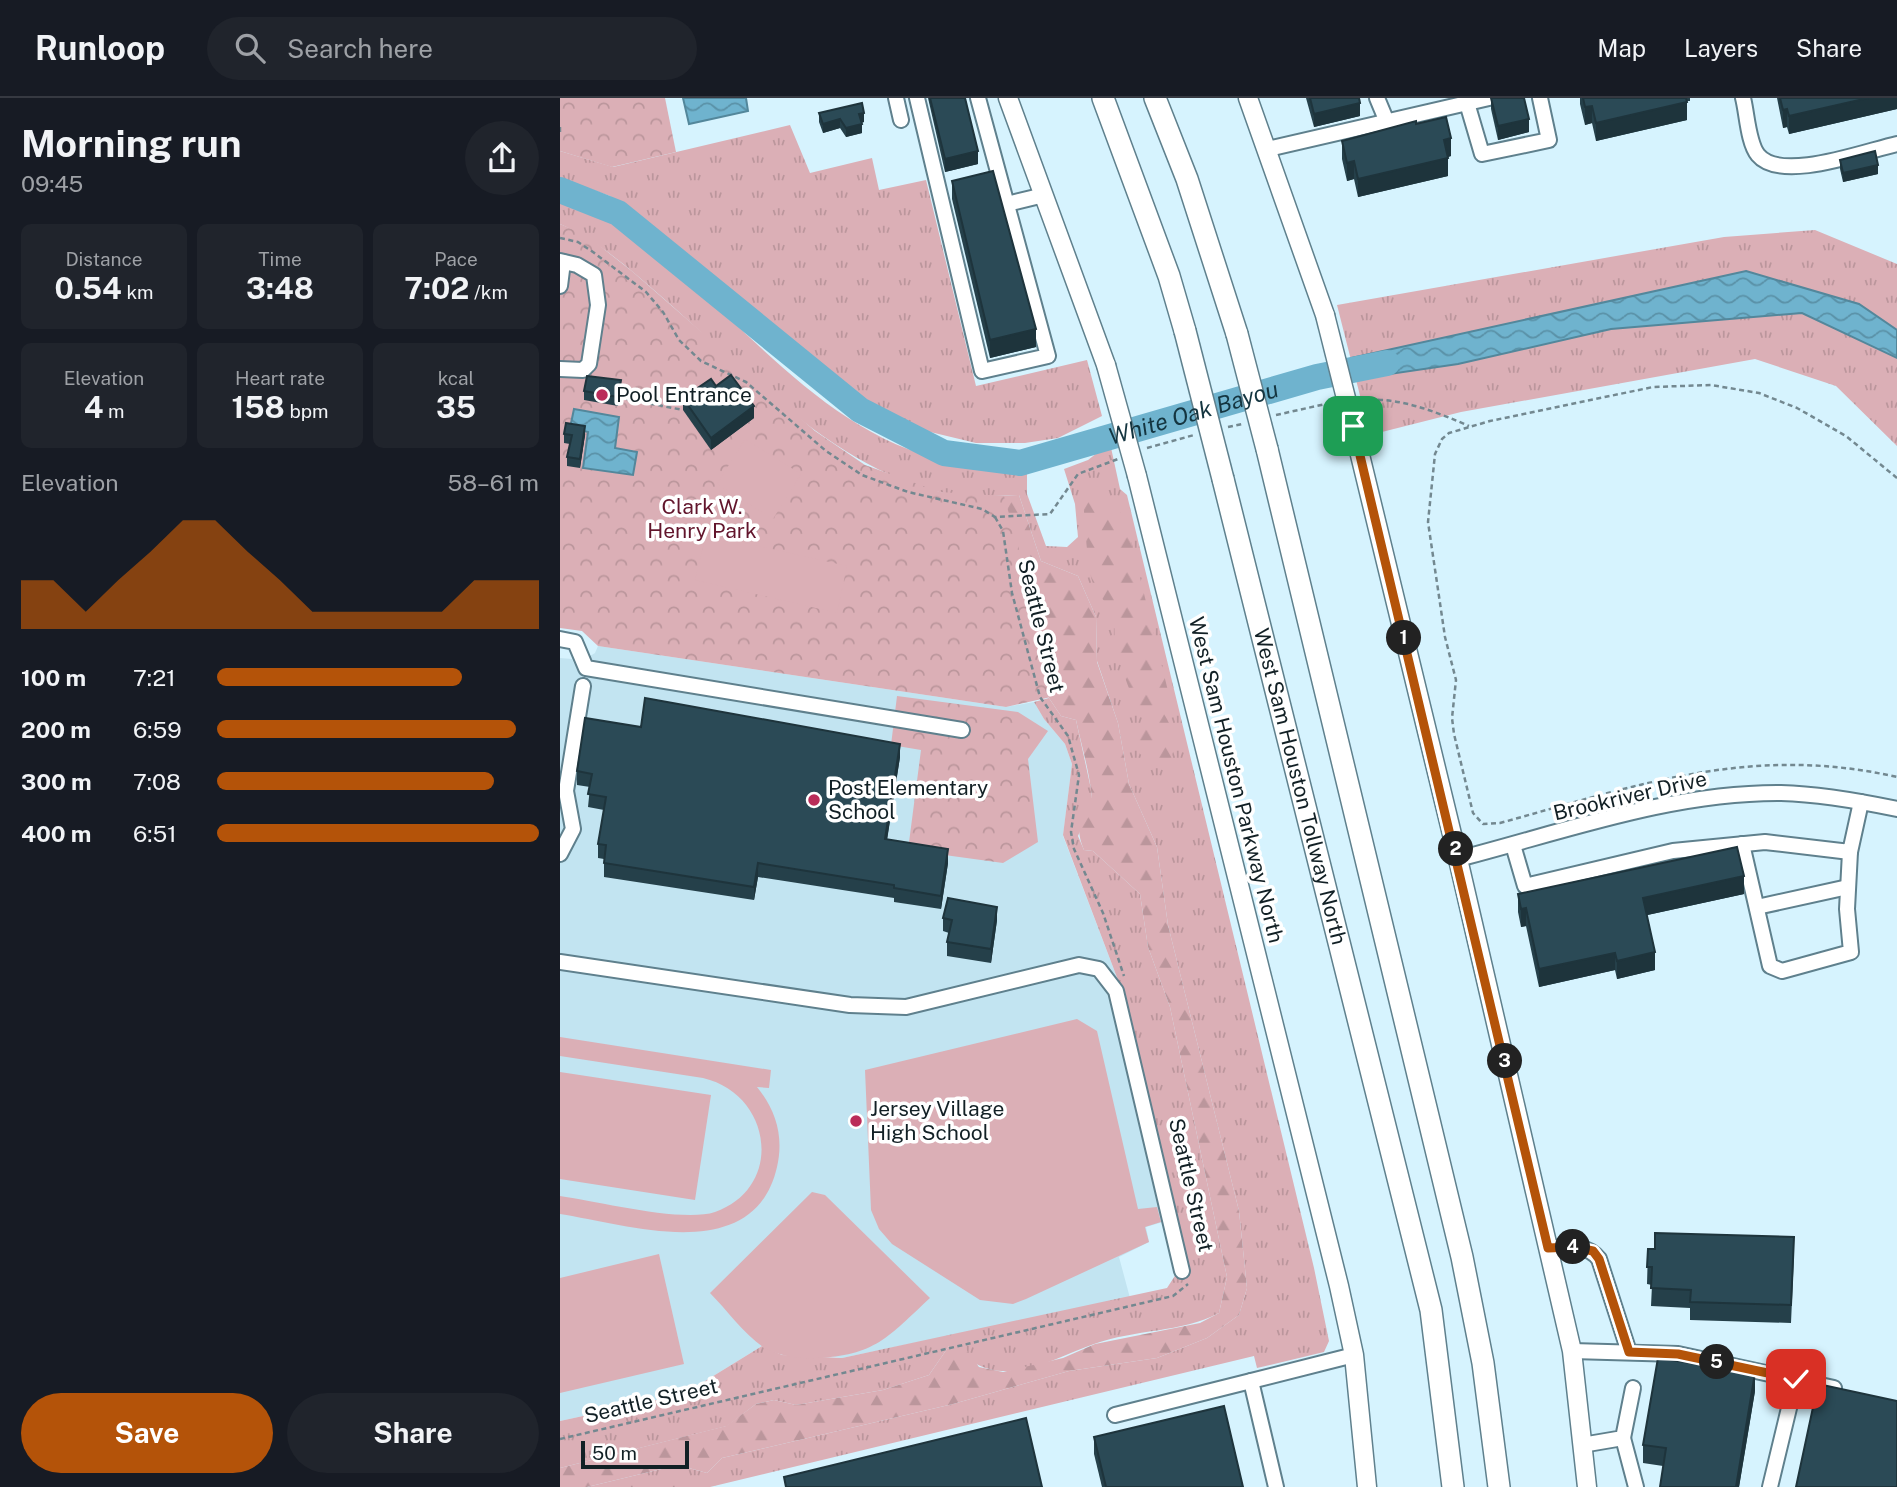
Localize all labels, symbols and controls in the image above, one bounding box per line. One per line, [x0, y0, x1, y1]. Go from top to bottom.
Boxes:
search box [207, 17, 697, 80]
text: Runloop [35, 29, 165, 67]
icon: search [231, 29, 269, 67]
text: Search here [287, 33, 433, 64]
text: Map [1597, 34, 1646, 62]
text: Layers [1684, 34, 1758, 62]
text: Share [1796, 34, 1862, 62]
text: Morning run [21, 121, 242, 166]
button: share [465, 121, 539, 195]
text: 09:45 [21, 170, 83, 197]
text: Distance [65, 248, 143, 270]
text: Time [258, 248, 302, 270]
text: Pace [434, 248, 478, 270]
text: 0.54 [54, 270, 122, 306]
text: 3:48 [246, 270, 314, 306]
text: 7:02 [404, 270, 469, 306]
text: km [122, 281, 154, 303]
text: /km [469, 281, 508, 303]
text: Elevation [64, 367, 144, 389]
text: Heart rate [235, 367, 325, 389]
text: kcal [438, 367, 474, 389]
water label: White Oak Bayou [1105, 375, 1281, 450]
place label: Pool Entrance [616, 382, 752, 407]
marker: Pool Entrance [594, 387, 610, 403]
text: 4 [84, 389, 103, 425]
text: 158 [232, 389, 285, 425]
text: 35 [436, 389, 476, 425]
pin [1323, 396, 1383, 456]
text: m [103, 400, 124, 422]
text: bpm [285, 400, 328, 422]
icon: arrive [1334, 407, 1372, 445]
text: Elevation [21, 469, 119, 496]
text: 58–61 m [447, 469, 539, 496]
park label: Clark W. Henry Park [647, 494, 757, 543]
street label: Seattle Street [1013, 557, 1070, 695]
street label: West Sam Houston Parkway North [1184, 614, 1289, 946]
pin: 1 [1386, 620, 1422, 656]
street label: West Sam Houston Tollway North [1249, 626, 1352, 947]
text: 1 [1399, 626, 1408, 648]
text: 100 m [21, 664, 86, 691]
text: 7:21 [133, 664, 176, 691]
text: 200 m [21, 716, 91, 743]
text: 6:59 [133, 716, 182, 743]
street label: Brookriver Drive [1551, 766, 1709, 825]
text: 300 m [21, 768, 92, 795]
text: 7:08 [133, 768, 181, 795]
place label: Post Elementary School [828, 775, 988, 824]
marker: Post Elementary School [806, 792, 822, 808]
text: 400 m [21, 820, 91, 847]
text: 6:51 [133, 820, 177, 847]
pin: 2 [1438, 832, 1474, 866]
text: 2 [1449, 837, 1462, 859]
pin: 3 [1488, 1044, 1522, 1079]
text: 3 [1498, 1049, 1511, 1071]
place label: Jersey Village High School [870, 1096, 1004, 1145]
marker: Jersey Village High School [848, 1113, 864, 1129]
street label: Seattle Street [1164, 1116, 1219, 1254]
pin: 4 [1556, 1230, 1590, 1264]
text: 4 [1566, 1235, 1579, 1257]
pin: 5 [1700, 1344, 1734, 1380]
pin [1766, 1349, 1826, 1409]
text: 5 [1710, 1350, 1723, 1372]
icon: check [1777, 1360, 1815, 1398]
street label: Seattle Street [582, 1373, 720, 1428]
button: Save [21, 1393, 273, 1473]
button: Share [287, 1393, 539, 1473]
scale bar [581, 1438, 690, 1470]
text: 50 m [592, 1442, 637, 1464]

